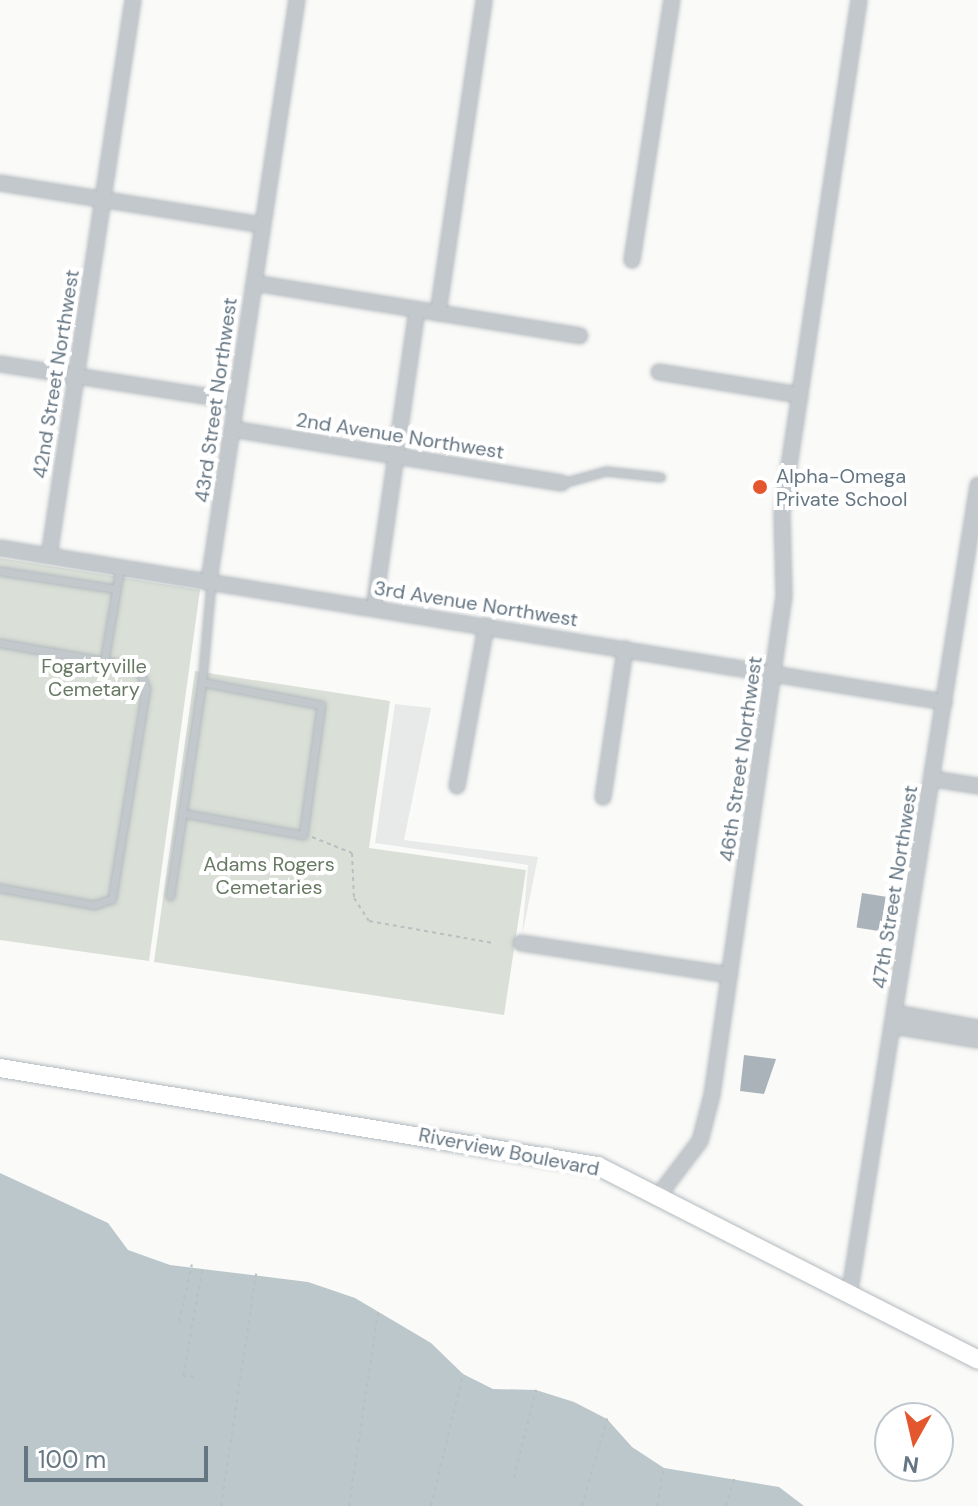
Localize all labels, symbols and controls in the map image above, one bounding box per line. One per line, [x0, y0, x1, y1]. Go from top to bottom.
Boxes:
street label: 42nd Street Northwest [28, 268, 84, 480]
street label: 43rd Street Northwest [190, 296, 242, 504]
street label: 2nd Avenue Northwest [294, 408, 506, 464]
place label: Alpha-Omega Private School [776, 464, 907, 511]
marker: Alpha-Omega Private School [751, 478, 769, 496]
street label: 3rd Avenue Northwest [372, 576, 580, 632]
park label: Fogartyville Cemetary [41, 654, 147, 701]
street label: 46th Street Northwest [715, 655, 767, 863]
street label: 47th Street Northwest [867, 784, 923, 990]
park label: Adams Rogers Cemetaries [203, 852, 335, 899]
street label: Riverview Boulevard [417, 1123, 601, 1181]
north arrow [874, 1402, 954, 1482]
scale bar [28, 1430, 212, 1480]
text: 100 m [38, 1444, 106, 1475]
text: N [901, 1449, 921, 1480]

